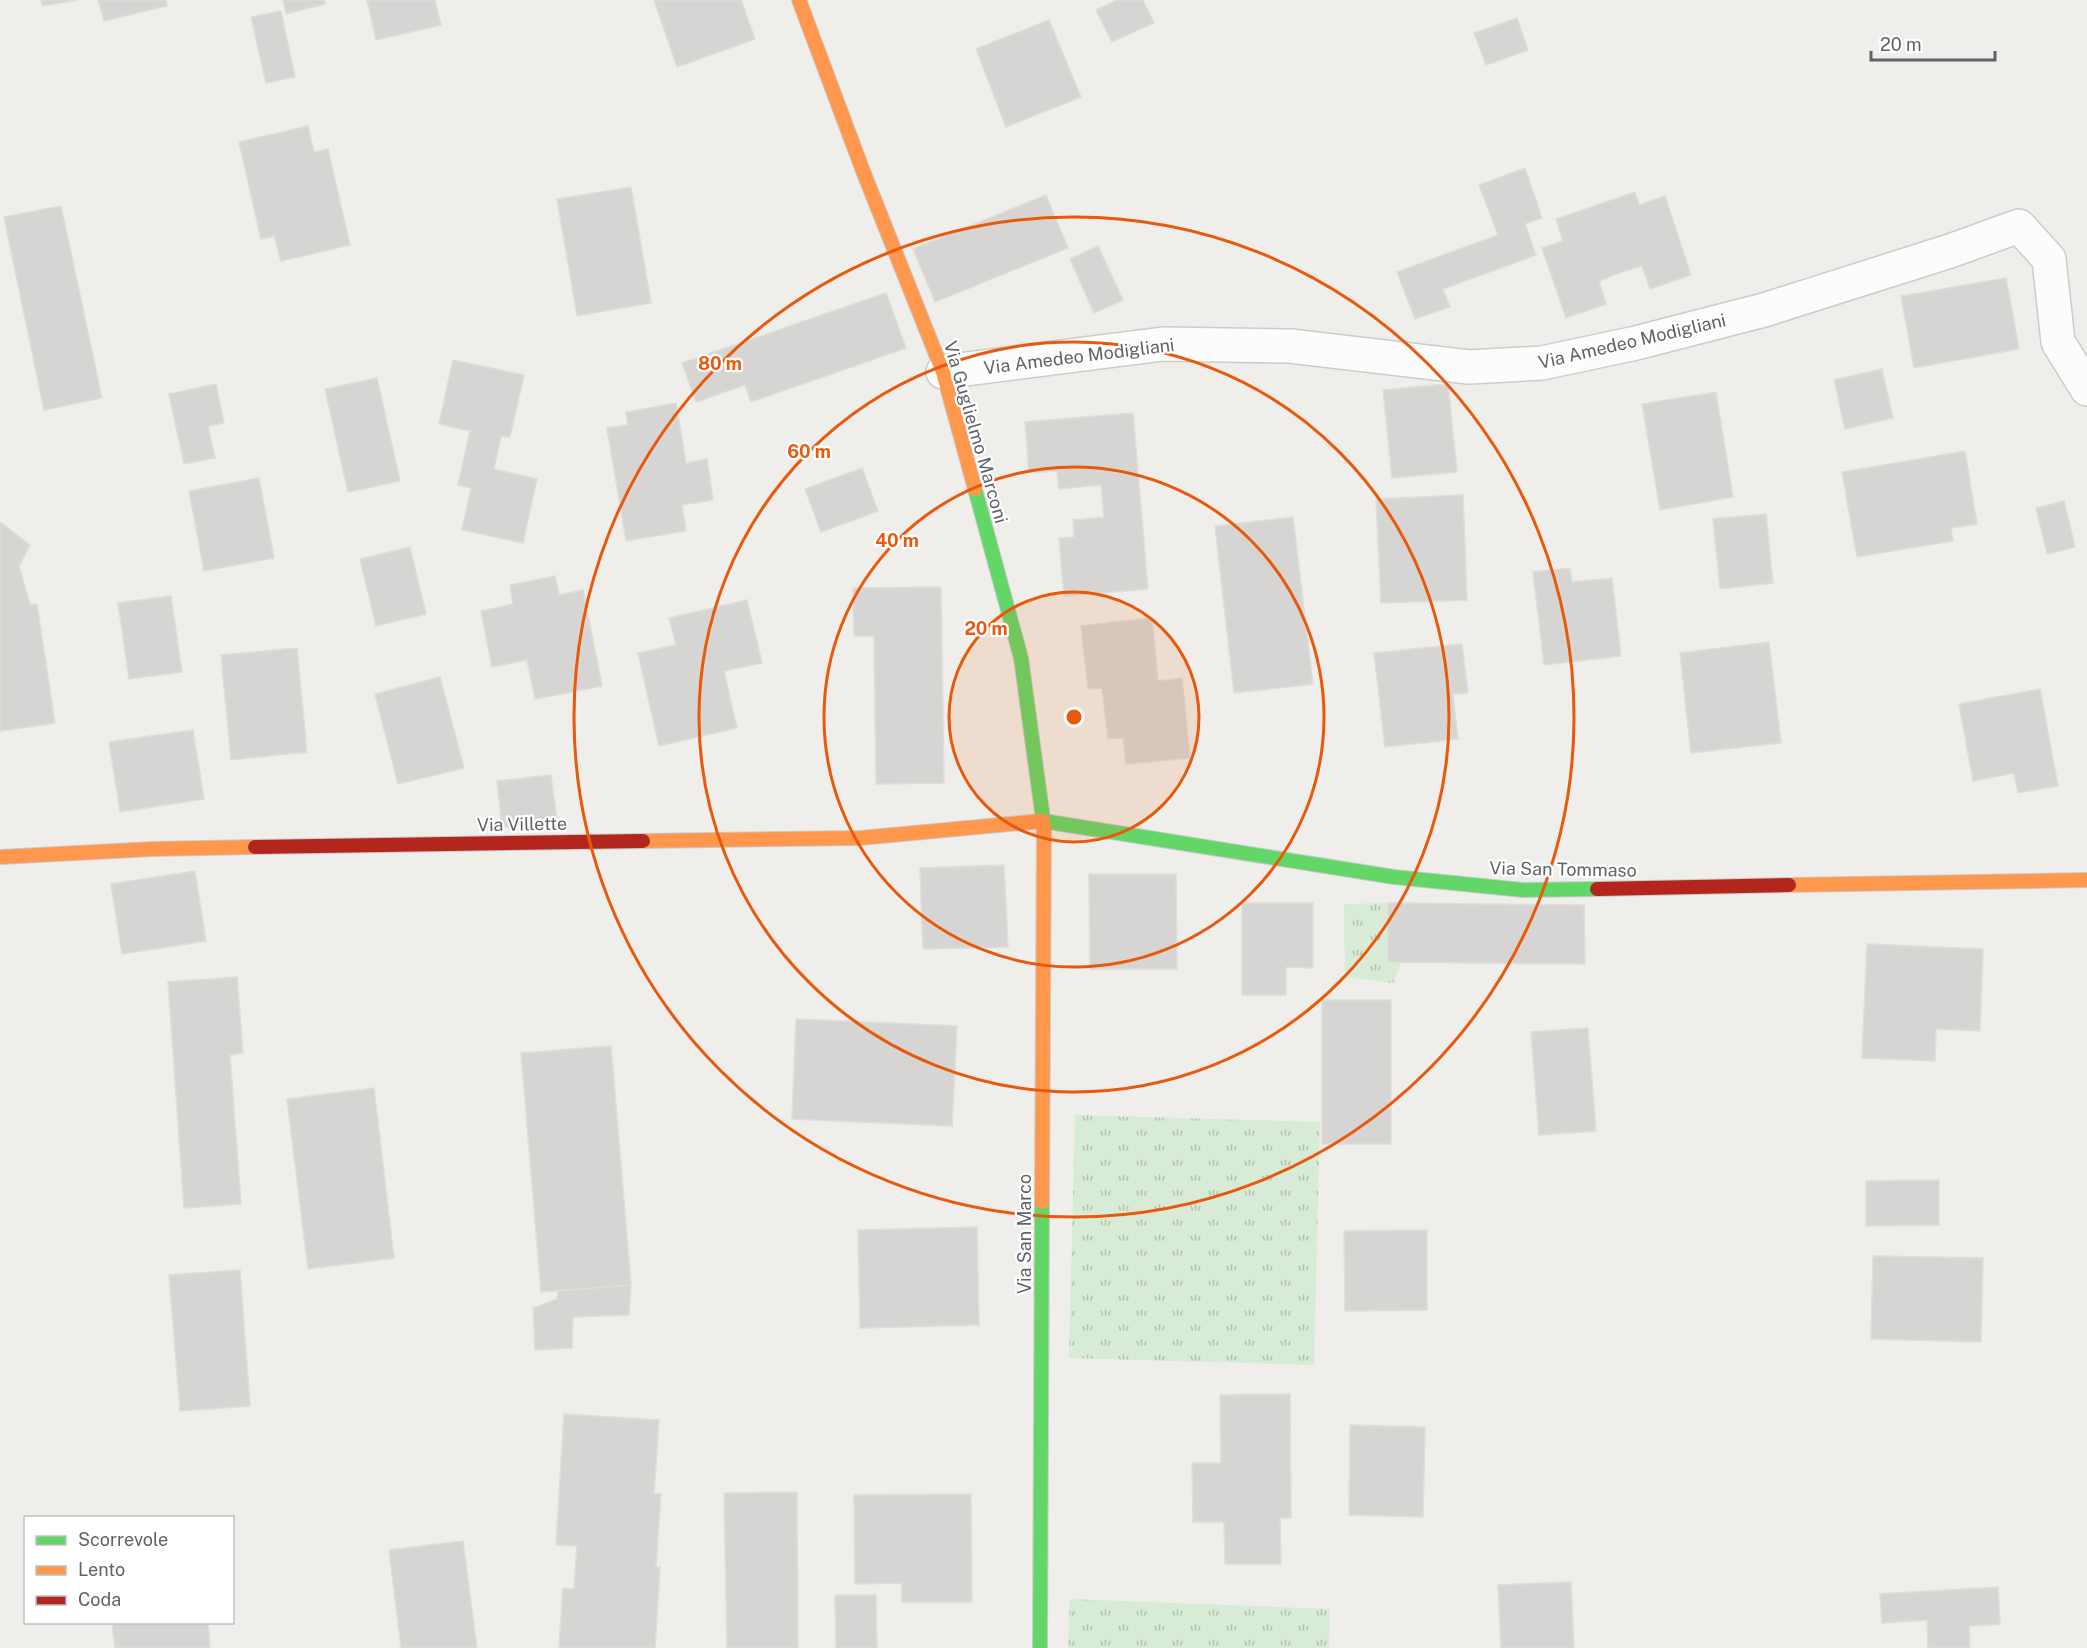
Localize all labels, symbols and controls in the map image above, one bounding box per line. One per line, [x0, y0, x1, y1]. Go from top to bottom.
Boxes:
scale bar [1871, 24, 1996, 62]
text: 20 m [1880, 34, 1922, 55]
street label: Via Amedeo Modigliani [1536, 309, 1728, 373]
street label: Via Amedeo Modigliani [982, 334, 1176, 378]
street label: Via Guglielmo Marconi [940, 338, 1012, 526]
text: 80 m [698, 353, 742, 374]
text: 60 m [787, 441, 831, 462]
text: 40 m [875, 530, 919, 551]
text: 20 m [964, 618, 1008, 639]
centre of rings [1064, 707, 1084, 727]
street label: Via Villette [477, 813, 567, 835]
street label: Via San Tommaso [1489, 857, 1637, 881]
street label: Via San Marco [1014, 1174, 1035, 1294]
legend [24, 1516, 234, 1624]
text: Scorrevole [78, 1529, 168, 1550]
text: Lento [78, 1559, 125, 1580]
text: Coda [78, 1589, 121, 1610]

